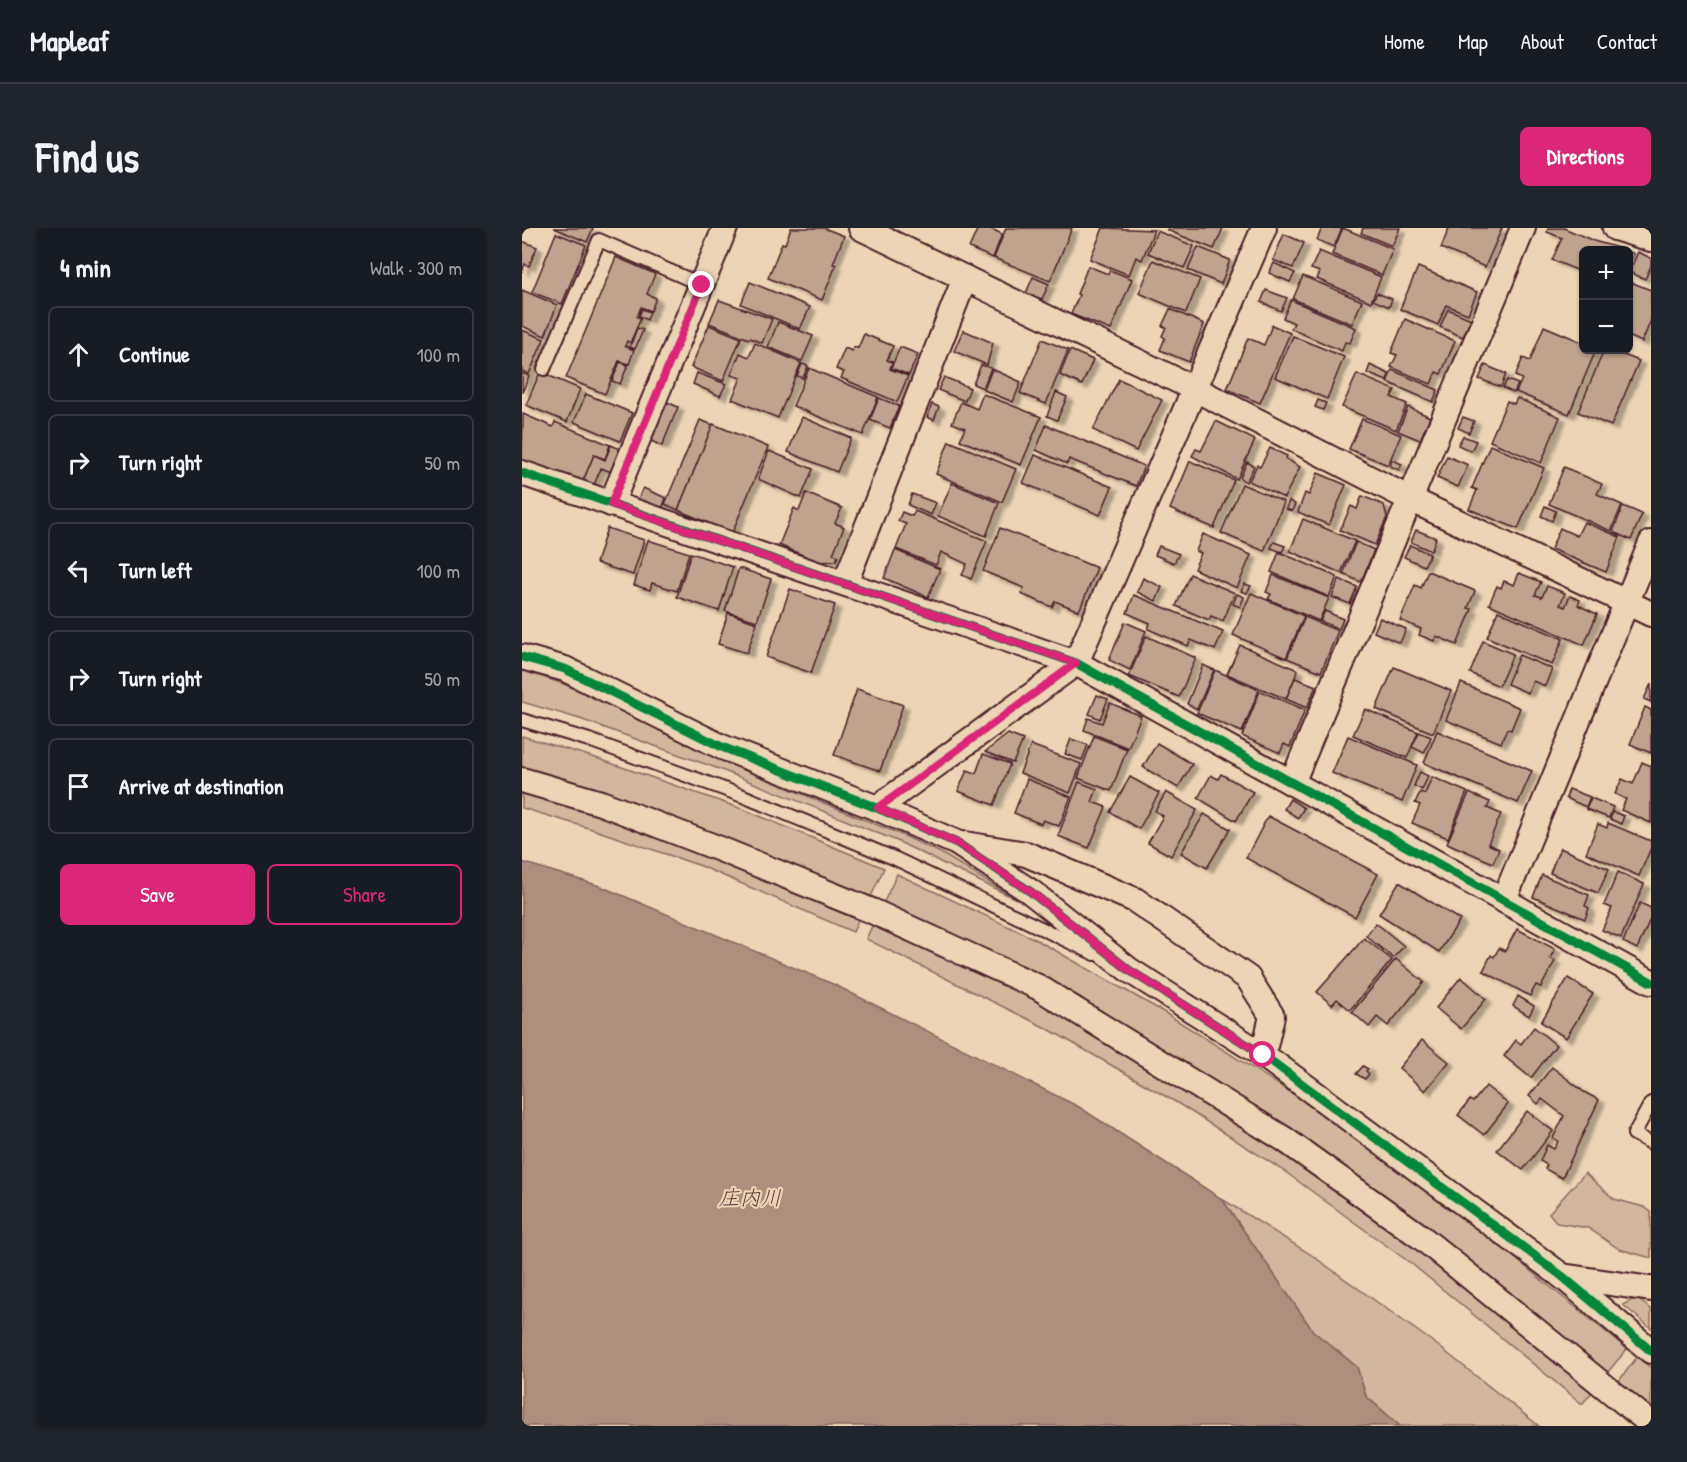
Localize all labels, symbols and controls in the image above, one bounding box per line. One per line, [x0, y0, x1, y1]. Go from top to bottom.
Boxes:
text: Mapleaf [30, 22, 109, 60]
text: Home [1384, 27, 1425, 56]
text: Map [1458, 27, 1488, 56]
text: About [1521, 27, 1564, 56]
text: Contact [1597, 27, 1657, 56]
button: Directions [1520, 127, 1651, 186]
text: Find us [36, 128, 139, 185]
map controls [1579, 246, 1633, 354]
button: + [1579, 246, 1633, 300]
text: 4 min [60, 250, 111, 285]
text: Walk · 300 m [370, 254, 462, 281]
route end [688, 271, 714, 297]
button: − [1579, 300, 1633, 354]
icon: ahead [62, 338, 95, 371]
text: Continue [119, 339, 190, 369]
text: 100 m [417, 341, 460, 368]
icon: right [62, 446, 95, 479]
text: Turn right [119, 447, 202, 477]
text: 50 m [424, 449, 460, 476]
icon: left [62, 554, 95, 587]
text: Turn left [119, 555, 192, 585]
text: 100 m [417, 557, 460, 584]
icon: right [62, 662, 95, 695]
text: Turn right [119, 663, 202, 693]
text: 50 m [424, 665, 460, 692]
icon: arrive [62, 770, 95, 803]
text: Arrive at destination [119, 771, 284, 801]
button: Save [60, 864, 255, 925]
button: Share [267, 864, 462, 925]
route start [1249, 1041, 1275, 1067]
water label: 庄内川 [719, 1183, 782, 1212]

